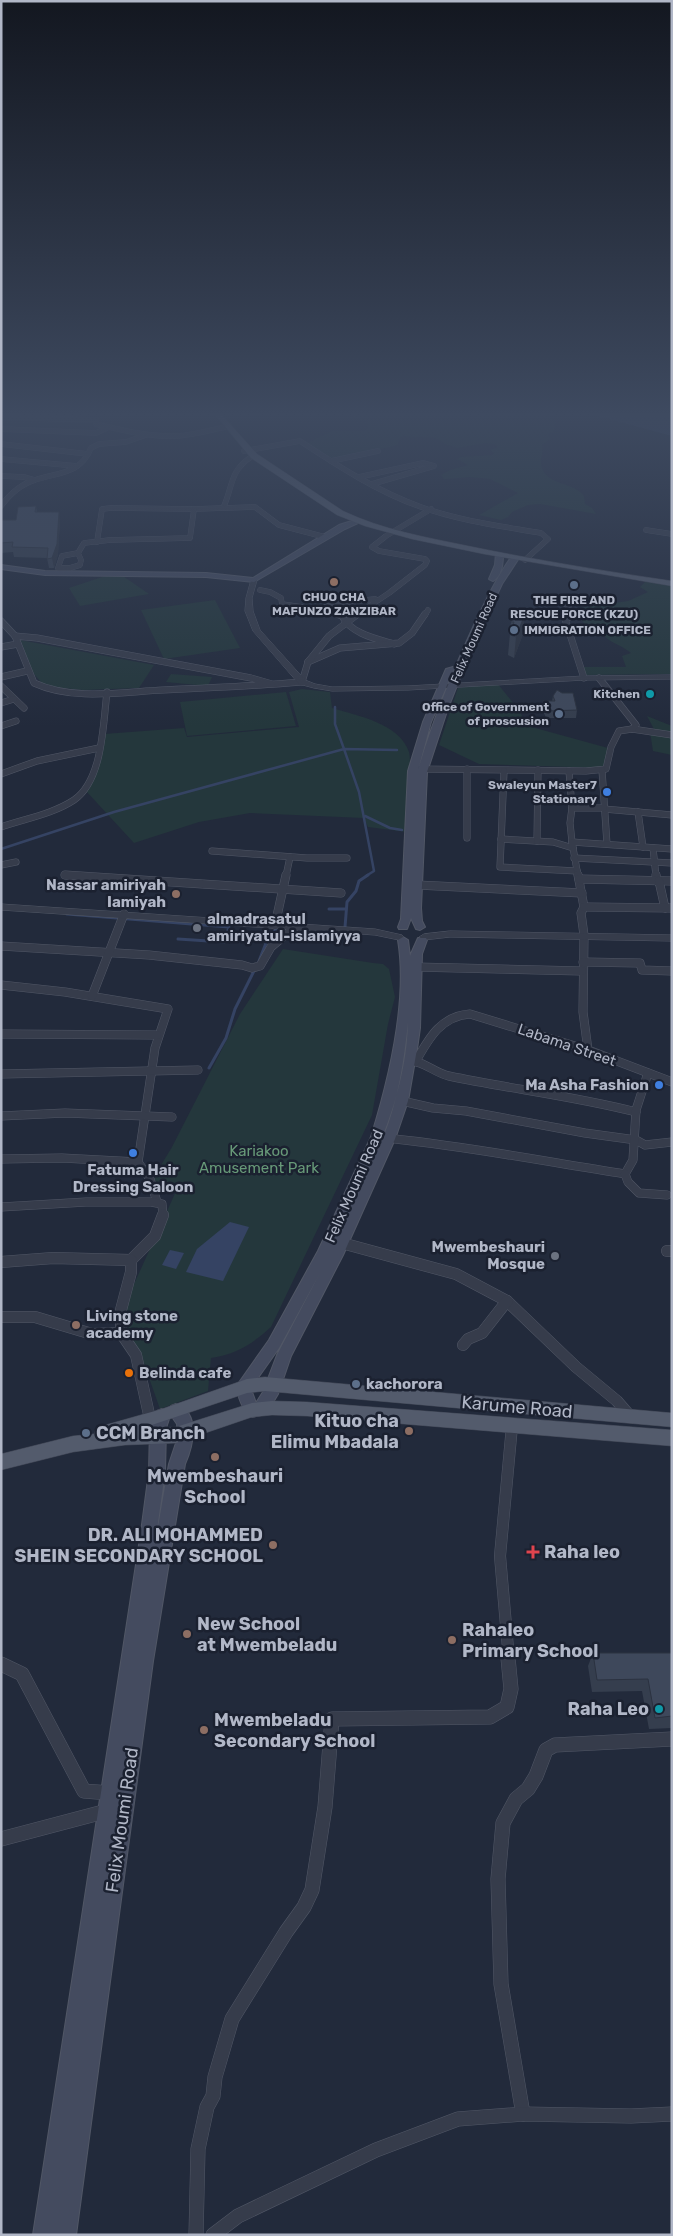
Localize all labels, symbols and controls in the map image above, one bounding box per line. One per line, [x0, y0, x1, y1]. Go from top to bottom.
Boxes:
marker: CHUO CHA MAFUNZO ZANZIBAR [328, 576, 340, 588]
marker: THE FIRE AND RESCUE FORCE (KZU) [568, 579, 580, 591]
place label: CHUO CHA MAFUNZO ZANZIBAR [272, 590, 396, 618]
street label: Felix Moumi Road [448, 591, 500, 685]
place label: THE FIRE AND RESCUE FORCE (KZU) [510, 593, 638, 621]
place label: IMMIGRATION OFFICE [524, 623, 651, 637]
marker: IMMIGRATION OFFICE [508, 624, 520, 636]
place label: Kitchen [593, 687, 640, 701]
marker: Kitchen [644, 688, 656, 700]
place label: Office of Government of proscusion [422, 700, 549, 728]
marker: Office of Government of proscusion [553, 708, 565, 720]
place label: Swaleyun Master7 Stationary [488, 778, 597, 806]
marker: Swaleyun Master7 Stationary [601, 786, 613, 798]
place label: Nassar amiriyah Iamiyah [46, 876, 166, 911]
marker: Nassar amiriyah Iamiyah [170, 888, 182, 900]
place label: almadrasatul amiriyatul-islamiyya [207, 910, 361, 945]
marker: almadrasatul amiriyatul-islamiyya [191, 922, 203, 934]
street label: Labama Street [516, 1020, 619, 1070]
place label: Ma Asha Fashion [525, 1076, 649, 1094]
marker: Ma Asha Fashion [653, 1079, 665, 1091]
street label: Felix Moumi Road [321, 1127, 387, 1245]
park label: Kariakoo Amusement Park [199, 1142, 319, 1177]
marker: Fatuma Hair Dressing Saloon [127, 1147, 139, 1159]
place label: Fatuma Hair Dressing Saloon [73, 1161, 193, 1196]
place label: Mwembeshauri Mosque [432, 1238, 545, 1273]
marker: Mwembeshauri Mosque [549, 1250, 561, 1262]
place label: Living stone academy [86, 1307, 178, 1342]
marker: Living stone academy [70, 1319, 82, 1331]
place label: Belinda cafe [139, 1364, 231, 1382]
marker: Belinda cafe [123, 1367, 135, 1379]
place label: kachorora [366, 1375, 443, 1393]
marker: kachorora [350, 1378, 362, 1390]
street label: Karume Road [461, 1391, 573, 1423]
place label: Kituo cha Elimu Mbadala [271, 1410, 399, 1453]
place label: CCM Branch [96, 1422, 205, 1444]
marker: Kituo cha Elimu Mbadala [403, 1425, 415, 1437]
marker: CCM Branch [80, 1427, 92, 1439]
marker: Mwembeshauri School [209, 1451, 221, 1463]
place label: Mwembeshauri School [147, 1465, 283, 1508]
place label: DR. ALI MOHAMMED SHEIN SECONDARY SCHOOL [14, 1524, 263, 1567]
marker: DR. ALI MOHAMMED SHEIN SECONDARY SCHOOL [267, 1539, 279, 1551]
place label: Raha leo [544, 1541, 620, 1563]
marker: Raha leo [526, 1545, 540, 1559]
place label: New School at Mwembeladu [197, 1613, 337, 1656]
place label: Rahaleo Primary School [462, 1619, 598, 1662]
marker: New School at Mwembeladu [181, 1628, 193, 1640]
marker: Rahaleo Primary School [446, 1634, 458, 1646]
place label: Raha Leo [567, 1698, 649, 1720]
marker: Raha Leo [653, 1703, 665, 1715]
place label: Mwembeladu Secondary School [214, 1709, 376, 1752]
marker: Mwembeladu Secondary School [198, 1724, 210, 1736]
street label: Felix Moumi Road [101, 1746, 143, 1894]

